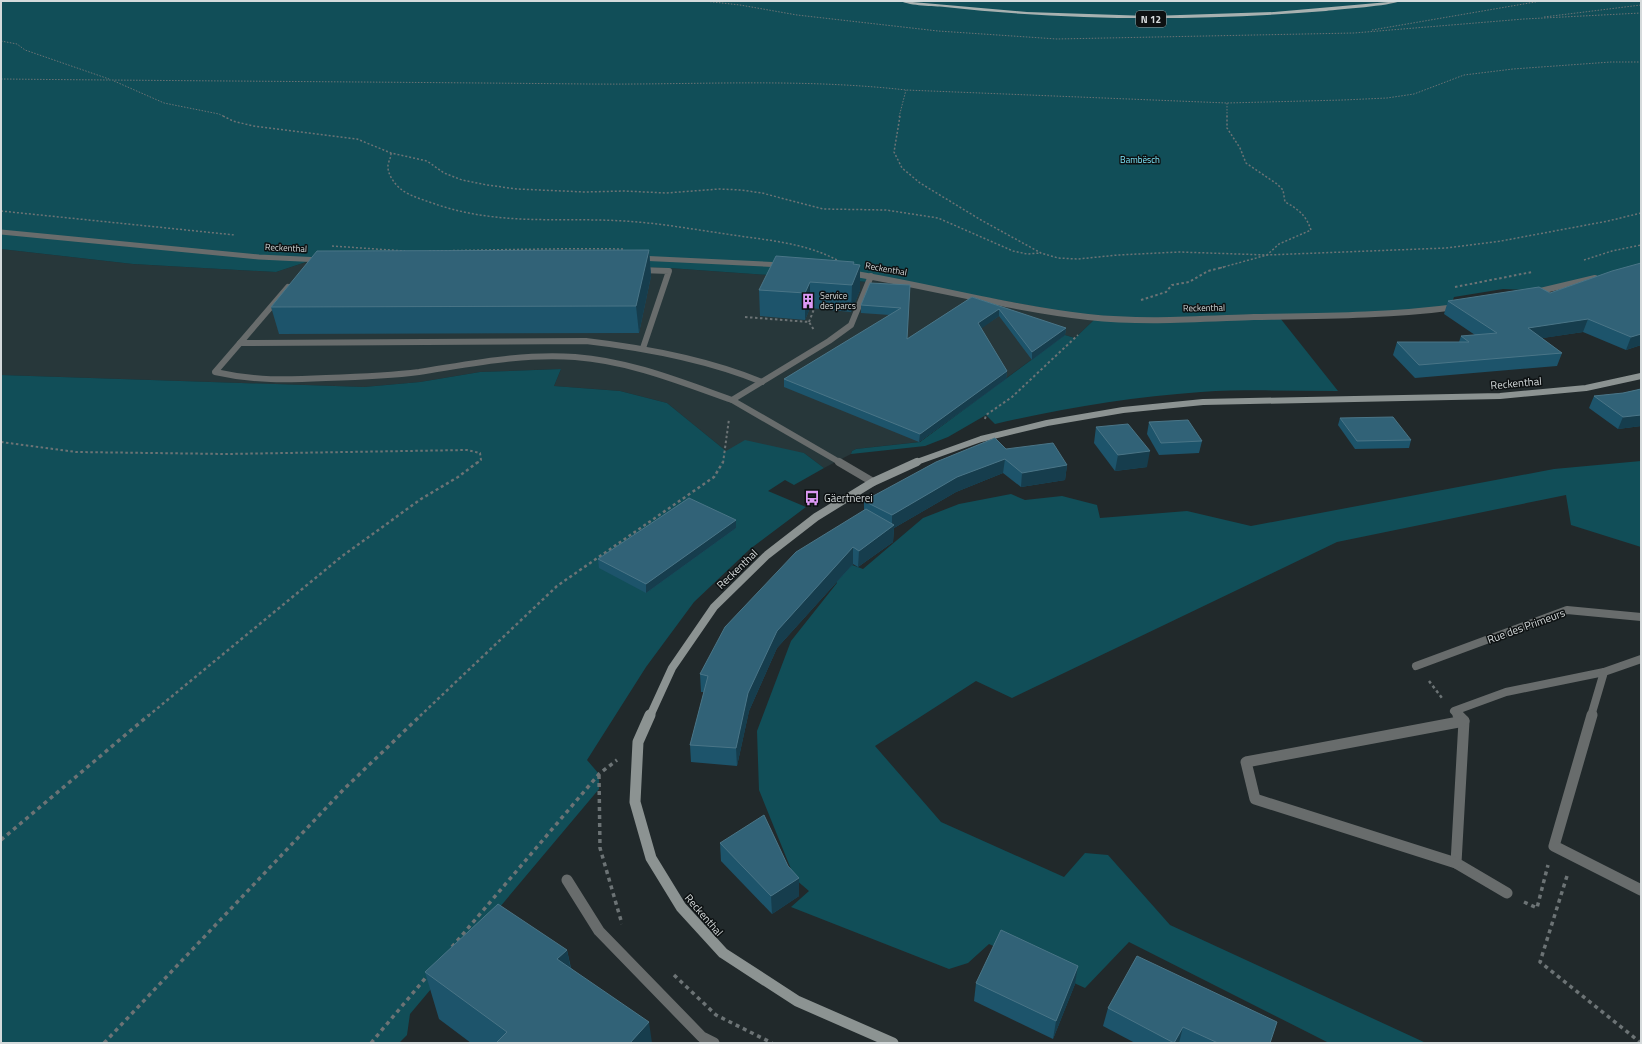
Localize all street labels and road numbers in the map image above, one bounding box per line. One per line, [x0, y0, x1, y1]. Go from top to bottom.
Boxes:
road number: N 12 [1136, 11, 1166, 27]
street label: Reckenthal [265, 240, 307, 255]
street label: Reckenthal [864, 258, 908, 279]
street label: Reckenthal [1183, 301, 1225, 314]
street label: Reckenthal [1490, 373, 1542, 393]
street label: Reckenthal [713, 545, 761, 593]
street label: Rue des Primeurs [1485, 605, 1567, 647]
street label: Reckenthal [681, 890, 727, 940]

